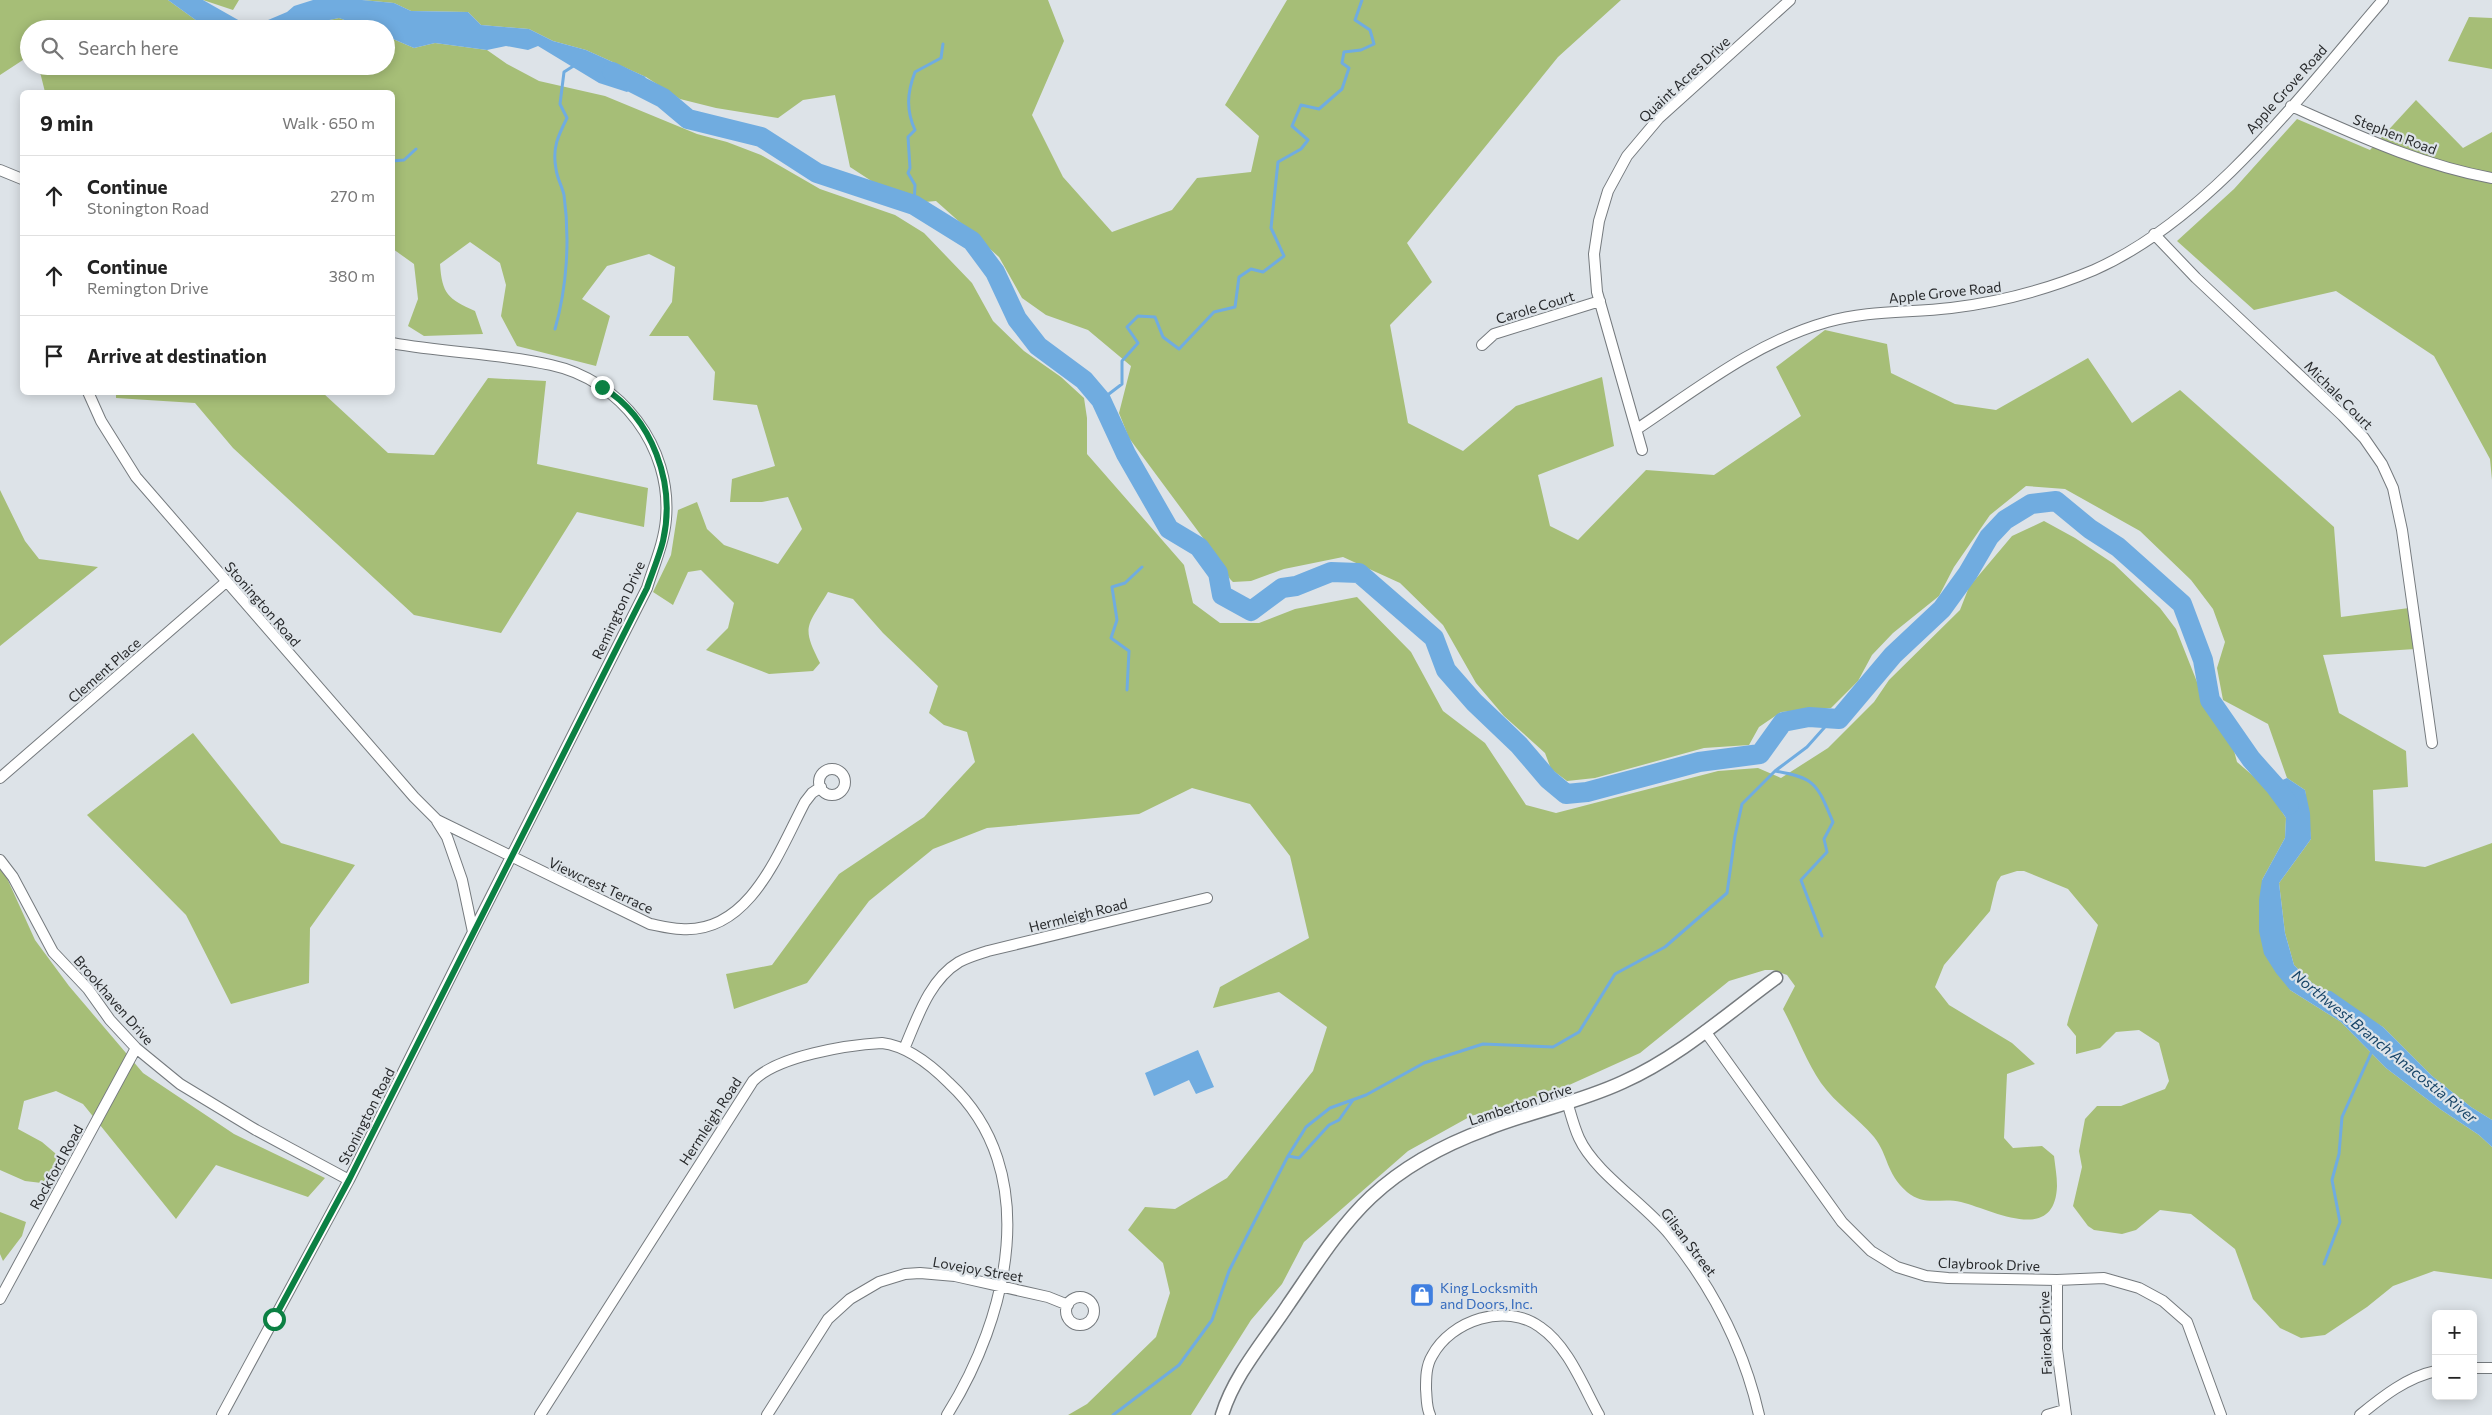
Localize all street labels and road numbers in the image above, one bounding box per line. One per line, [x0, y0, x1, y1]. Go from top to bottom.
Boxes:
street label: Quaint Acres Drive [1635, 32, 1733, 126]
street label: Apple Grove Road [2242, 41, 2330, 137]
street label: Stephen Road [2351, 110, 2439, 158]
street label: Apple Grove Road [1888, 278, 2002, 306]
street label: Carole Court [1494, 287, 1577, 327]
street label: Michale Court [2301, 357, 2377, 433]
street label: Stonington Road [222, 558, 304, 650]
street label: Remington Drive [588, 558, 648, 662]
street label: Clement Place [64, 634, 144, 706]
street label: Viewcrest Terrace [546, 853, 656, 917]
street label: Hermleigh Road [1027, 895, 1129, 935]
street label: Brookhaven Drive [71, 952, 157, 1048]
street label: Stonington Road [334, 1065, 398, 1167]
street label: Hermleigh Road [675, 1074, 745, 1168]
street label: Lamberton Drive [1466, 1079, 1574, 1129]
street label: Rockford Road [26, 1122, 86, 1212]
street label: Gilsan Street [1658, 1204, 1720, 1280]
street label: Lovejoy Street [931, 1253, 1025, 1285]
street label: Claybrook Drive [1938, 1254, 2040, 1274]
street label: Fairoak Drive [2035, 1291, 2055, 1375]

